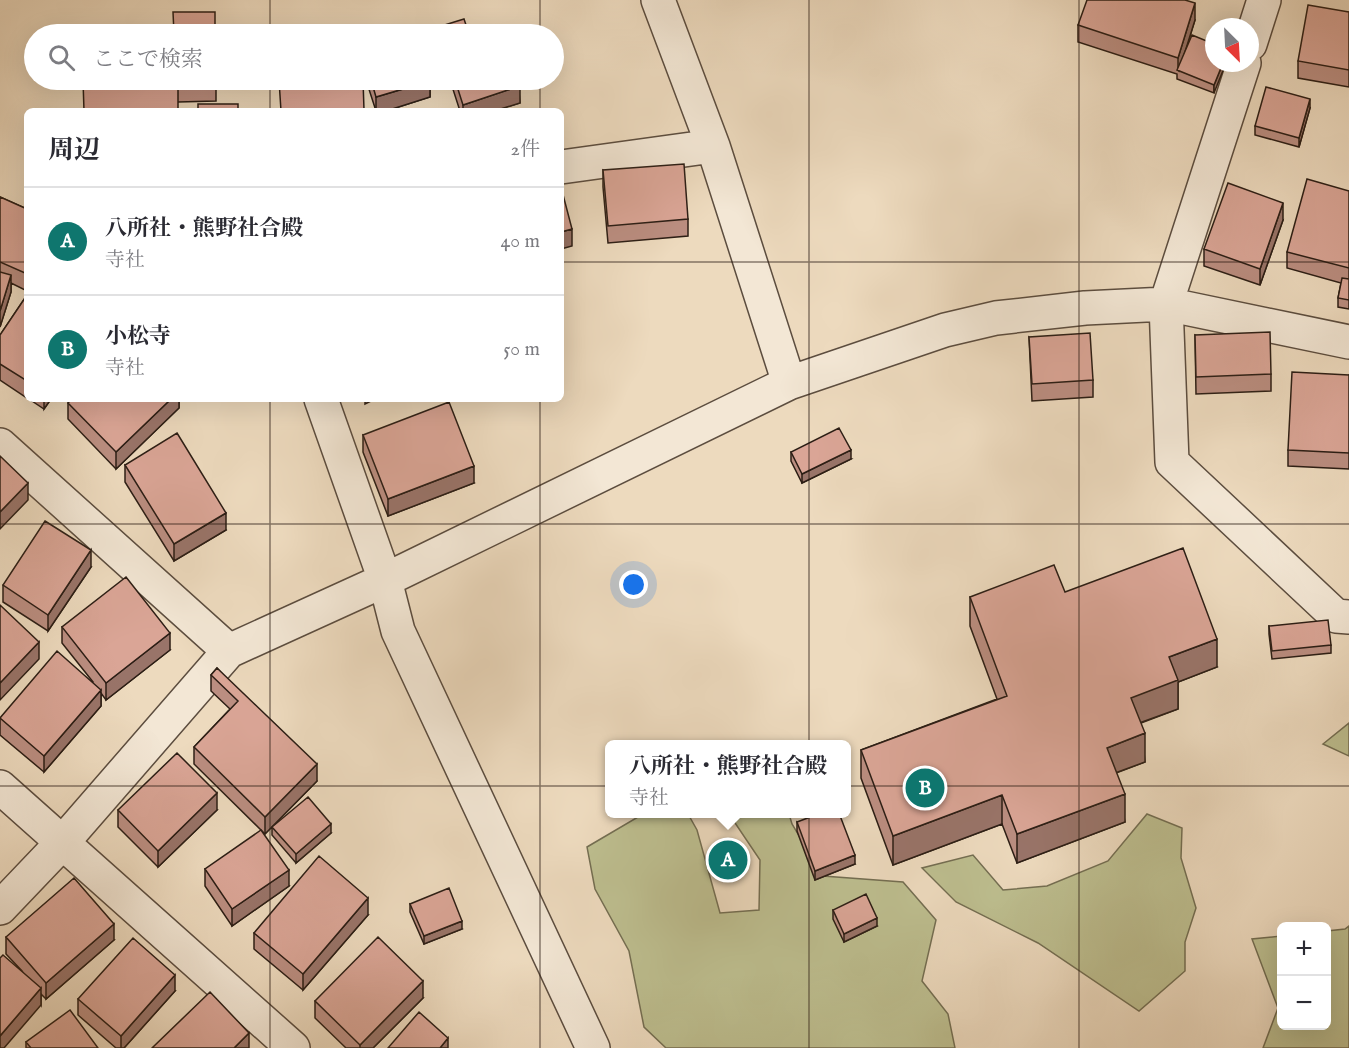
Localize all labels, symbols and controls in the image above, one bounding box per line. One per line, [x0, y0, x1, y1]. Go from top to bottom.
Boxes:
north arrow [1205, 18, 1259, 72]
search box [24, 24, 564, 90]
icon: search [45, 41, 78, 74]
text: ここで検索 [93, 46, 203, 74]
text: 周辺 [48, 134, 100, 167]
text: 2件 [511, 137, 540, 162]
text: 八所社・熊野社合殿 [105, 215, 303, 243]
text: A [61, 229, 74, 254]
text: 40 m [501, 229, 540, 254]
text: 寺社 [105, 248, 145, 273]
text: 小松寺 [105, 323, 171, 351]
text: B [61, 337, 74, 362]
text: 50 m [503, 337, 540, 362]
text: 寺社 [105, 356, 145, 381]
your location [619, 570, 648, 599]
popup [605, 740, 851, 818]
text: 八所社・熊野社合殿 [629, 753, 827, 781]
pin: B [906, 766, 944, 810]
text: 寺社 [629, 786, 669, 811]
pin: A [708, 838, 748, 882]
map controls [1277, 922, 1331, 1030]
button: + [1277, 922, 1331, 976]
button: − [1277, 976, 1331, 1030]

